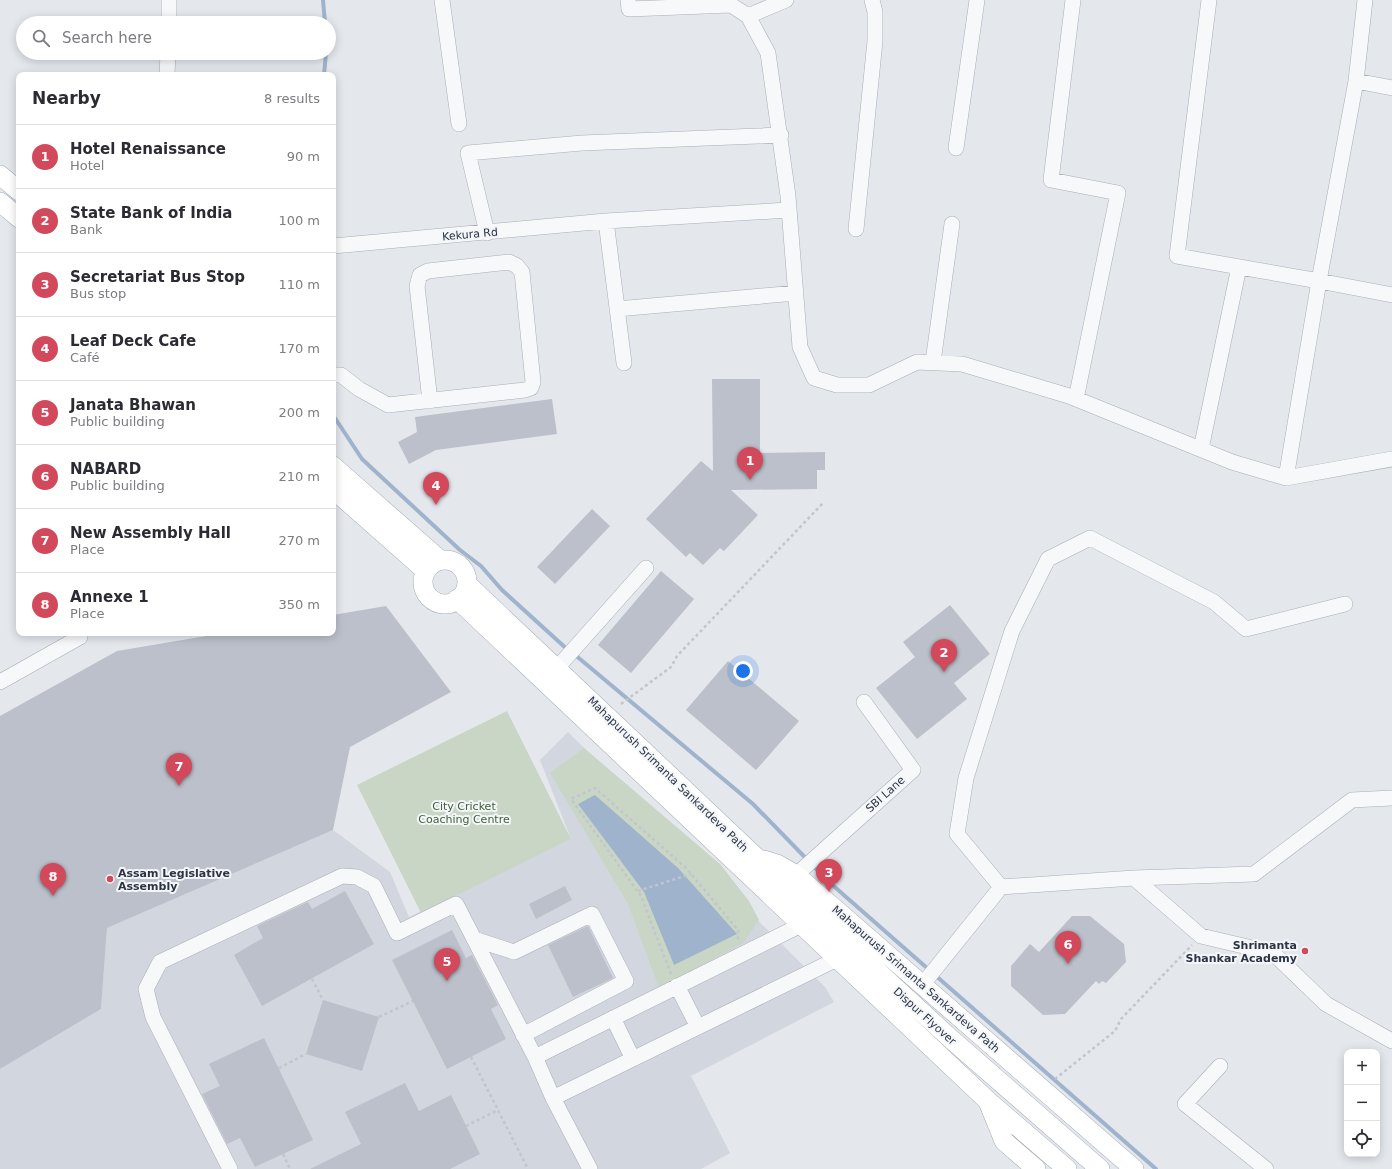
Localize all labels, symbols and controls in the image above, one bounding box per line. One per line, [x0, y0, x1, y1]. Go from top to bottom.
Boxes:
search box [16, 16, 336, 60]
icon: search [30, 27, 52, 49]
text: Search here [62, 29, 152, 47]
text: Nearby [32, 88, 101, 108]
text: 8 results [264, 91, 320, 106]
text: Hotel Renaissance [70, 140, 226, 158]
text: 1 [40, 149, 50, 164]
text: 90 m [287, 149, 320, 164]
text: Hotel [70, 158, 104, 173]
text: State Bank of India [70, 204, 232, 222]
text: 2 [40, 213, 50, 228]
text: 100 m [278, 213, 320, 228]
text: Bank [70, 222, 103, 237]
street label: Kekura Rd [442, 226, 498, 243]
text: Secretariat Bus Stop [70, 268, 245, 286]
text: 3 [40, 277, 50, 292]
text: 110 m [278, 277, 320, 292]
text: Bus stop [70, 286, 126, 301]
text: Leaf Deck Cafe [70, 332, 196, 350]
text: 4 [40, 341, 50, 356]
text: 170 m [278, 341, 320, 356]
text: Café [70, 350, 100, 365]
text: Janata Bhawan [70, 396, 196, 414]
text: 5 [40, 405, 50, 420]
text: 200 m [278, 405, 320, 420]
text: Public building [70, 414, 165, 429]
pin: 1 [737, 447, 763, 480]
text: NABARD [70, 460, 141, 478]
text: 6 [40, 469, 50, 484]
text: 210 m [278, 469, 320, 484]
pin: 4 [423, 472, 449, 505]
text: Public building [70, 478, 165, 493]
text: New Assembly Hall [70, 524, 231, 542]
text: 7 [40, 533, 50, 548]
text: 270 m [278, 533, 320, 548]
text: Place [70, 542, 105, 557]
text: Annexe 1 [70, 588, 149, 606]
text: 8 [40, 597, 50, 612]
text: 350 m [278, 597, 320, 612]
text: Place [70, 606, 105, 621]
pin: 2 [931, 639, 957, 672]
your location [733, 661, 753, 681]
street label: Mahapurush Srimanta Sankardeva Path [585, 694, 751, 855]
pin: 7 [166, 753, 192, 786]
street label: SBI Lane [863, 773, 908, 815]
park label: City Cricket Coaching Centre [418, 800, 510, 826]
pin: 3 [816, 859, 842, 892]
pin: 8 [40, 863, 66, 896]
place label: Assam Legislative Assembly [118, 867, 230, 893]
marker: Assam Legislative Assembly [105, 874, 115, 884]
street label: Mahapurush Srimanta Sankardeva Path [829, 903, 1002, 1056]
pin: 6 [1055, 931, 1081, 964]
place label: Shrimanta Shankar Academy [1186, 939, 1297, 965]
marker: Shrimanta Shankar Academy [1300, 946, 1310, 956]
pin: 5 [434, 948, 460, 981]
street label: Dispur Flyover [891, 985, 959, 1048]
map controls [1344, 1049, 1380, 1157]
button: + [1344, 1049, 1380, 1085]
button: − [1344, 1085, 1380, 1121]
button: locate [1344, 1121, 1380, 1157]

